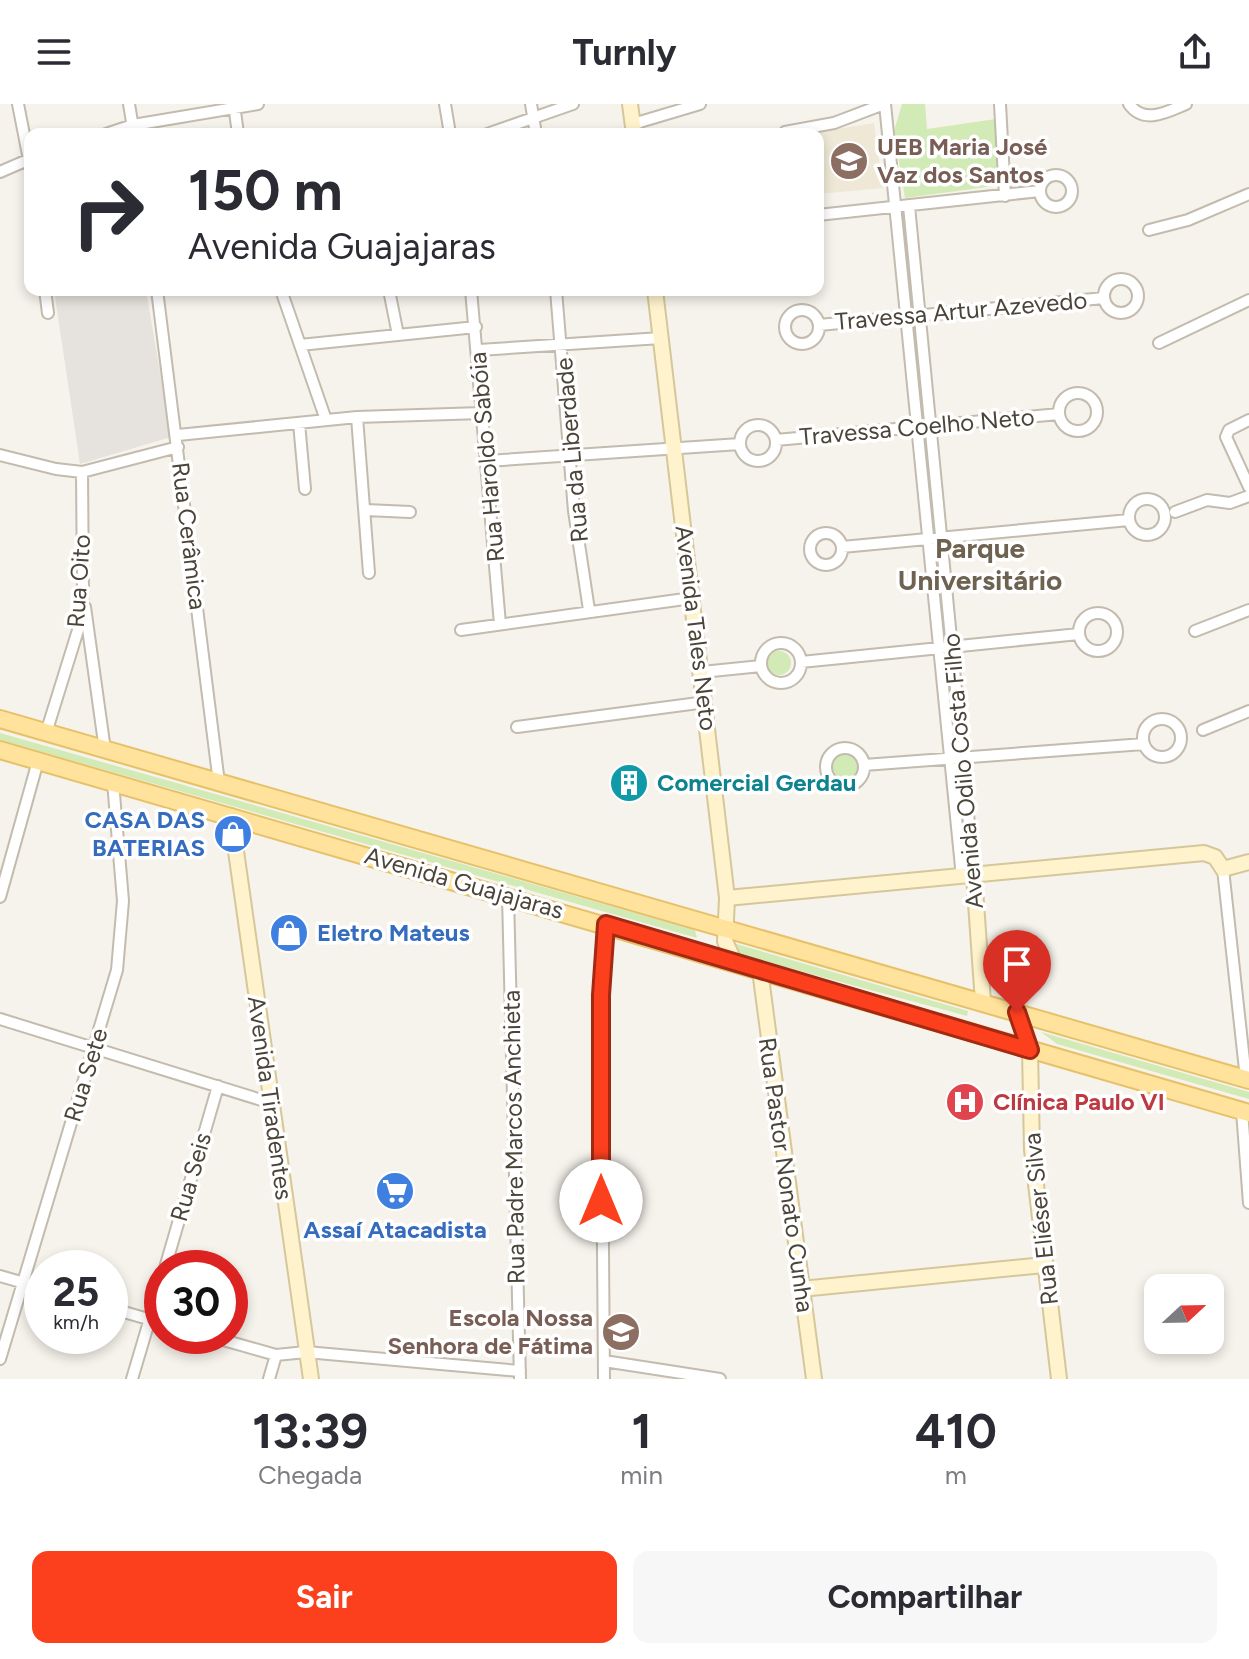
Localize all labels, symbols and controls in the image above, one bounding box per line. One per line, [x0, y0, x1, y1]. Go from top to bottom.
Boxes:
icon: menu [32, 30, 76, 74]
icon: share [1173, 30, 1217, 74]
text: Turnly [573, 31, 676, 74]
place label: UEB Maria José Vaz dos Santos [877, 132, 1047, 189]
school or university icon: UEB Maria José Vaz dos Santos [828, 140, 870, 182]
text: 150 m [188, 157, 343, 224]
icon: right [56, 160, 160, 264]
text: Avenida Guajajaras [188, 225, 496, 268]
street label: Travessa Artur Azevedo [834, 285, 1088, 336]
street label: Rua Haroldo Sabóia [463, 351, 510, 563]
street label: Rua da Liberdade [549, 356, 594, 544]
street label: Travessa Coelho Neto [798, 402, 1036, 451]
street label: Rua Cerâmica [166, 460, 213, 611]
street label: Avenida Tales Neto [670, 524, 723, 732]
district label: Parque Universitário [898, 531, 1062, 597]
street label: Rua Oito [61, 533, 96, 629]
street label: Avenida Odilo Costa Filho [936, 632, 989, 910]
building icon: Comercial Gerdau [608, 762, 650, 804]
place label: Comercial Gerdau [657, 768, 856, 797]
place label: CASA DAS BATERIAS [85, 805, 205, 862]
shop icon: CASA DAS BATERIAS [212, 813, 254, 855]
street label: Avenida Guajajaras [361, 840, 567, 925]
shop icon: Eletro Mateus [268, 912, 310, 954]
place label: Eletro Mateus [317, 918, 470, 947]
pin [983, 930, 1051, 1012]
icon: arrive [995, 942, 1039, 986]
street label: Rua Padre Marcos Anchieta [496, 990, 531, 1284]
street label: Avenida Tiradentes [242, 994, 299, 1202]
street label: Rua Sete [58, 1024, 114, 1125]
street label: Rua Pastor Nonato Cunha [753, 1036, 820, 1314]
hospital icon: Clínica Paulo VI [944, 1081, 986, 1123]
place label: Clínica Paulo VI [993, 1087, 1165, 1116]
street label: Rua Seis [164, 1129, 217, 1225]
street label: Rua Eliéser Silva [1017, 1131, 1064, 1307]
position arrow [559, 1159, 643, 1243]
supermarket icon: Assaí Atacadista [374, 1170, 416, 1212]
place label: Assaí Atacadista [303, 1215, 487, 1244]
speed limit sign: 30 [144, 1250, 248, 1354]
text: 25 [53, 1268, 99, 1316]
north arrow [1144, 1274, 1224, 1354]
map controls [1144, 1274, 1224, 1354]
place label: Escola Nossa Senhora de Fátima [388, 1303, 593, 1360]
text: km/h [53, 1310, 99, 1334]
school or university icon: Escola Nossa Senhora de Fátima [600, 1311, 642, 1353]
text: 13:39 [252, 1402, 368, 1460]
text: 1 [631, 1402, 652, 1460]
text: 410 [915, 1402, 997, 1460]
text: Chegada [258, 1459, 362, 1491]
text: min [620, 1459, 663, 1491]
text: m [945, 1459, 967, 1491]
button: Sair [32, 1551, 617, 1643]
button: Compartilhar [633, 1551, 1217, 1643]

